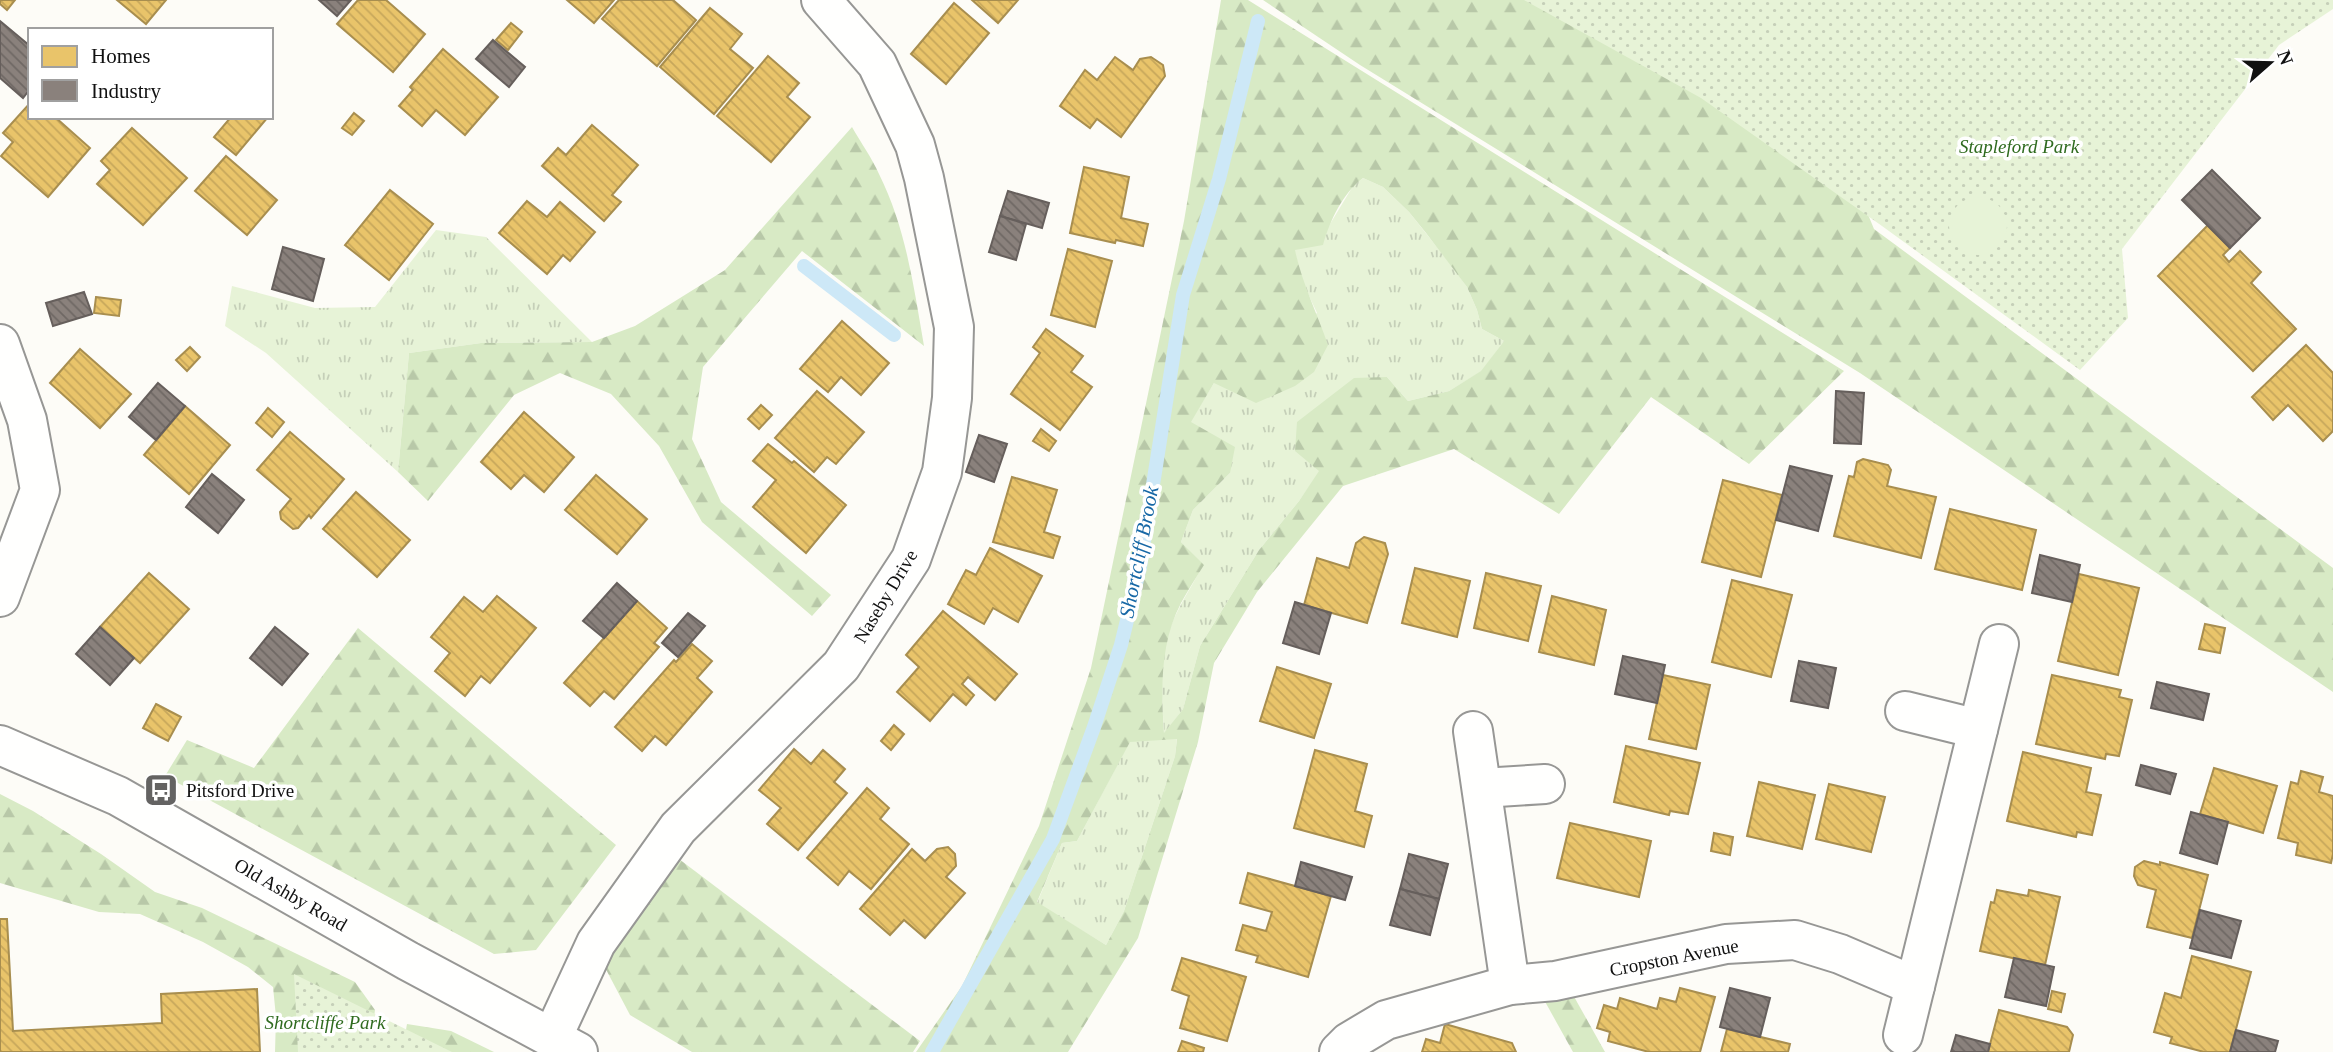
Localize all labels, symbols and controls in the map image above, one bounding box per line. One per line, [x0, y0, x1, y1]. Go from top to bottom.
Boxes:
legend [28, 28, 273, 119]
north arrow [2235, 28, 2305, 98]
text: Homes [91, 44, 151, 68]
text: N [2273, 47, 2298, 68]
text: Industry [91, 79, 161, 103]
park label: Stapleford Park [1959, 136, 2080, 157]
water label: Shortcliff Brook [1114, 483, 1164, 620]
street label: Naseby Drive [849, 546, 921, 647]
bus stop icon: Pitsford Drive [142, 771, 180, 809]
place label: Pitsford Drive [186, 780, 294, 801]
street label: Old Ashby Road [231, 854, 351, 935]
street label: Cropston Avenue [1608, 935, 1740, 980]
park label: Shortcliffe Park [265, 1012, 386, 1033]

